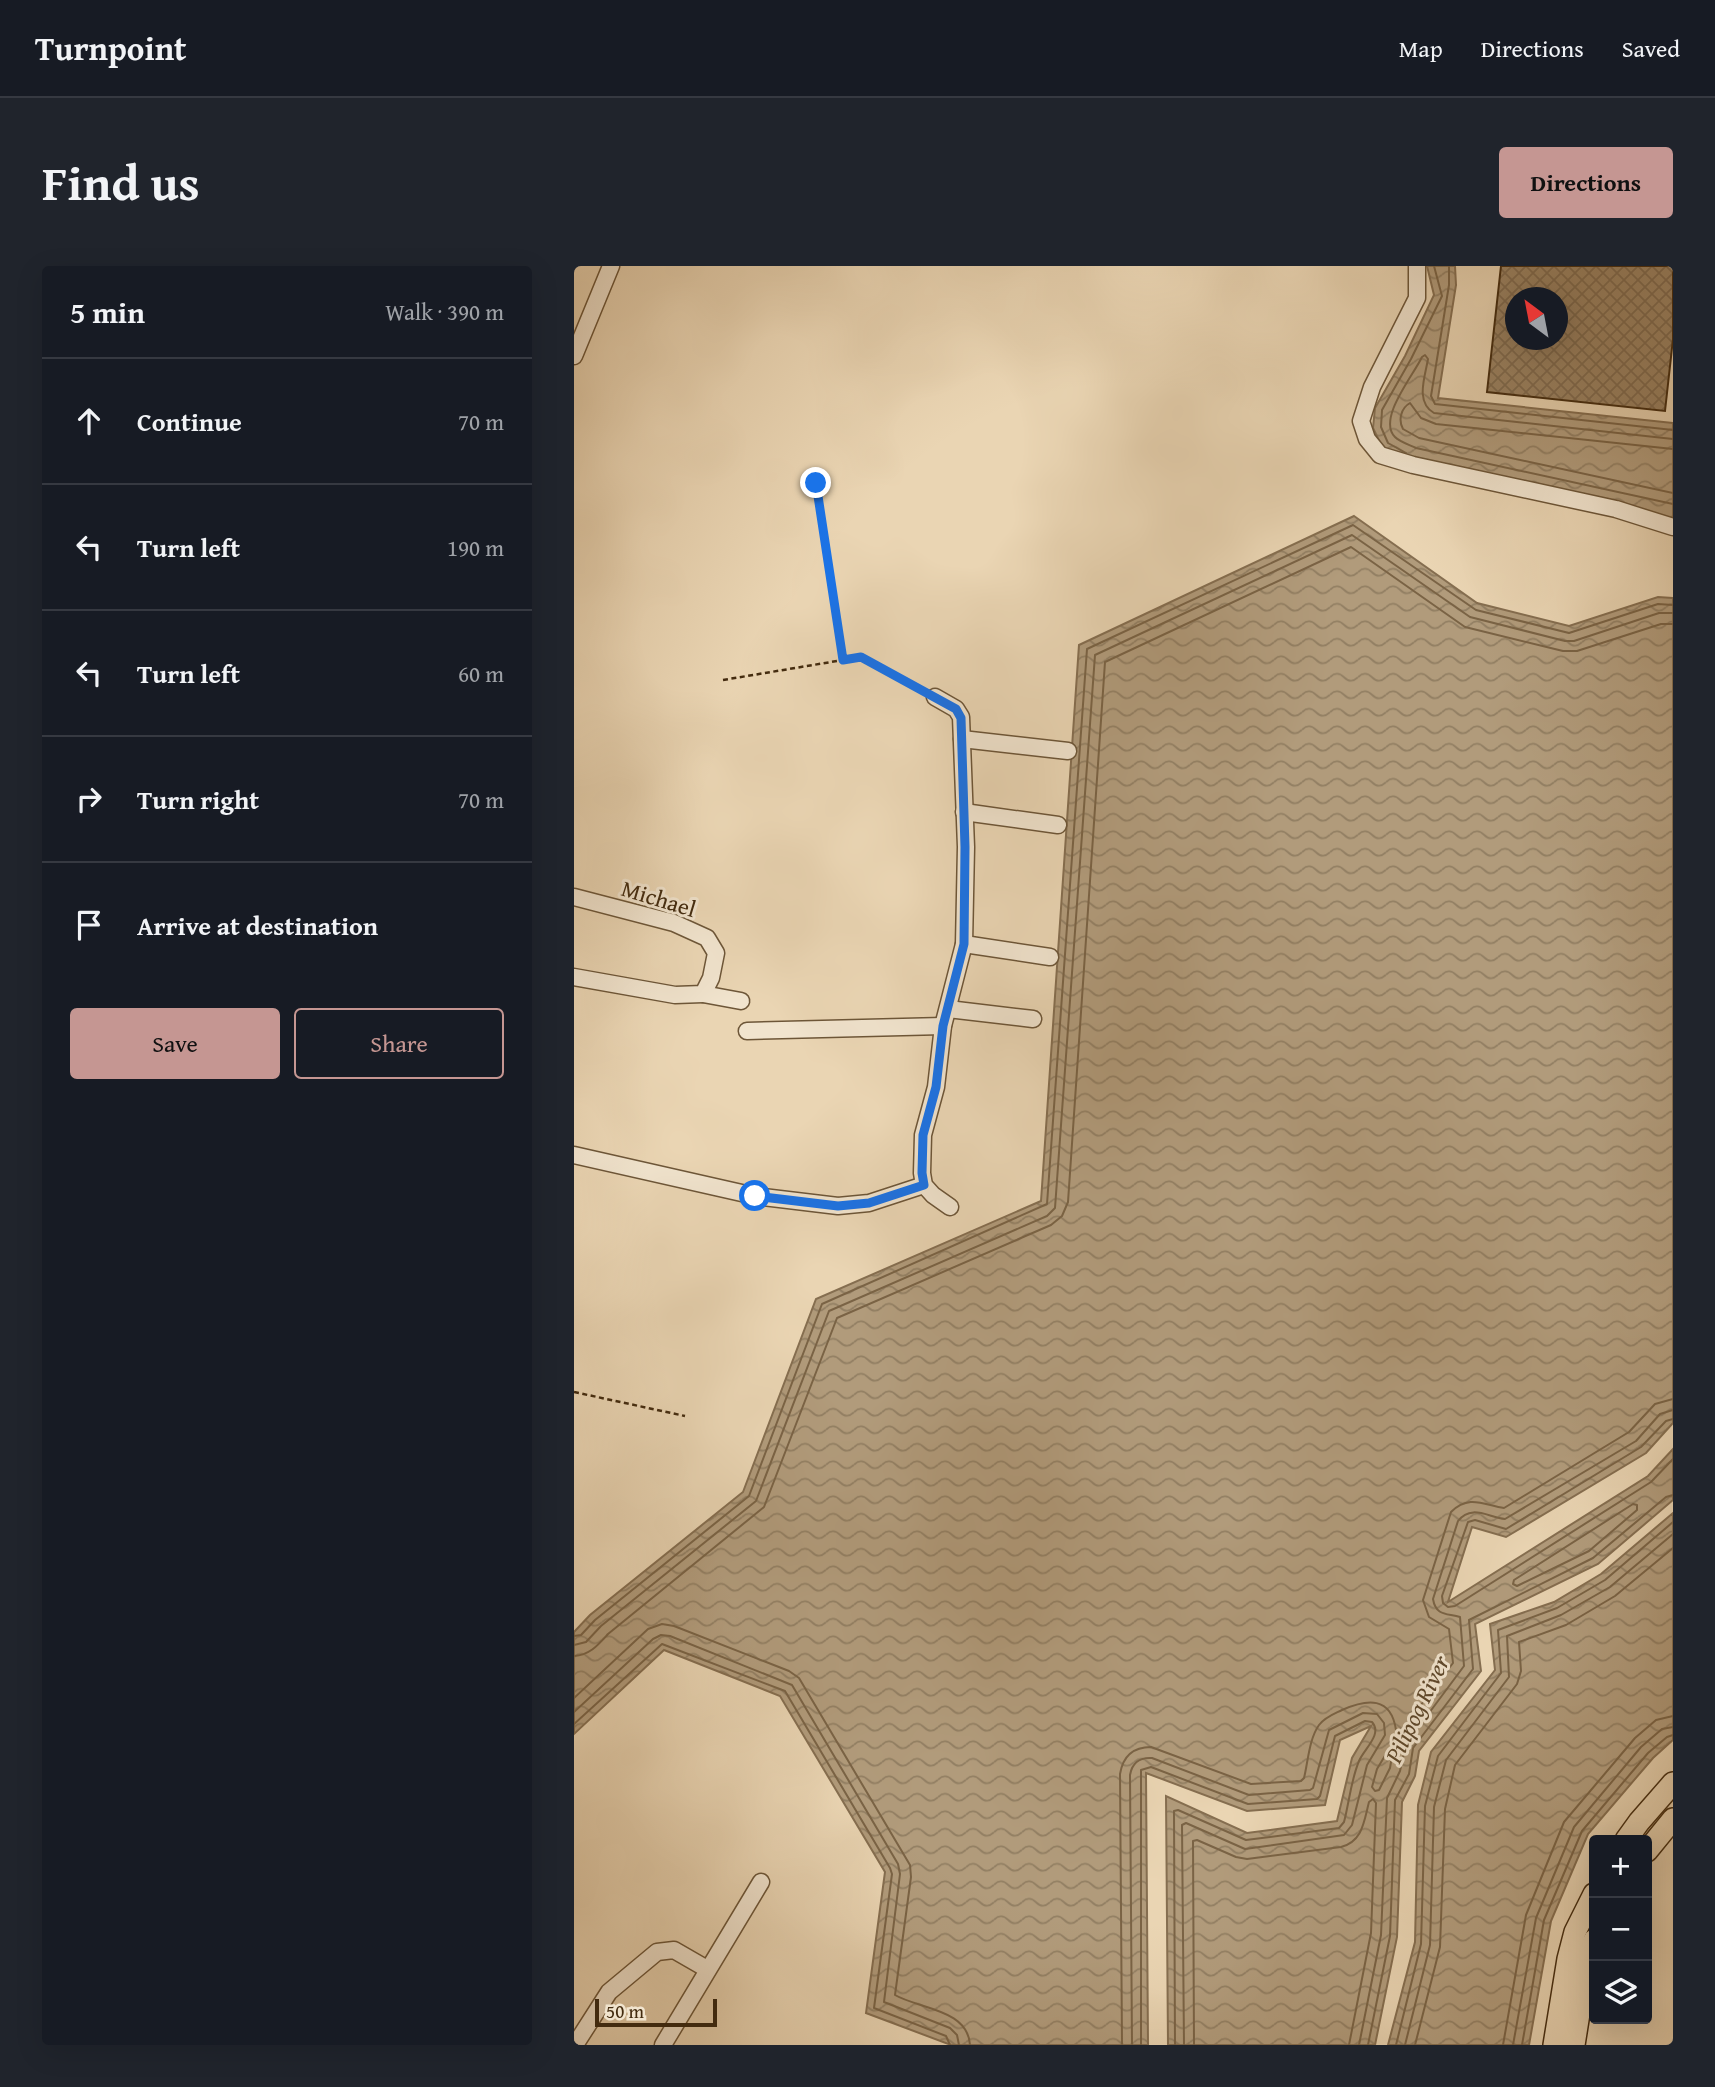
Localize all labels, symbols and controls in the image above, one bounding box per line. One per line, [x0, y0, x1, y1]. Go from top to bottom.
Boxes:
text: Turnpoint [35, 24, 187, 72]
text: Map [1399, 31, 1443, 66]
text: Directions [1481, 31, 1584, 66]
text: Saved [1622, 31, 1680, 66]
text: Find us [42, 146, 200, 218]
button: Directions [1499, 147, 1673, 218]
north arrow [1505, 287, 1568, 350]
text: 5 min [70, 290, 145, 334]
text: Walk · 390 m [385, 295, 504, 328]
icon: ahead [70, 402, 108, 440]
text: Continue [137, 402, 242, 441]
text: 70 m [458, 405, 504, 438]
route end [800, 467, 831, 498]
icon: left [70, 528, 108, 566]
text: Turn left [137, 528, 240, 567]
text: 190 m [447, 531, 504, 564]
icon: left [70, 654, 108, 692]
text: Turn left [137, 654, 240, 693]
text: 60 m [458, 657, 504, 690]
icon: right [70, 780, 108, 818]
text: Turn right [137, 780, 259, 819]
text: 70 m [458, 783, 504, 816]
street label: Michael [618, 871, 700, 925]
icon: arrive [70, 906, 108, 944]
text: Arrive at destination [137, 906, 378, 945]
button: Save [70, 1008, 280, 1079]
button: Share [294, 1008, 504, 1079]
route start [739, 1180, 770, 1211]
water label: Pilipog River [1375, 1648, 1459, 1770]
map controls [1589, 1835, 1652, 2024]
button: + [1589, 1835, 1652, 1898]
button: − [1589, 1898, 1652, 1961]
button: layers [1589, 1961, 1652, 2024]
scale bar [595, 1996, 718, 2028]
text: 50 m [606, 1997, 644, 2025]

